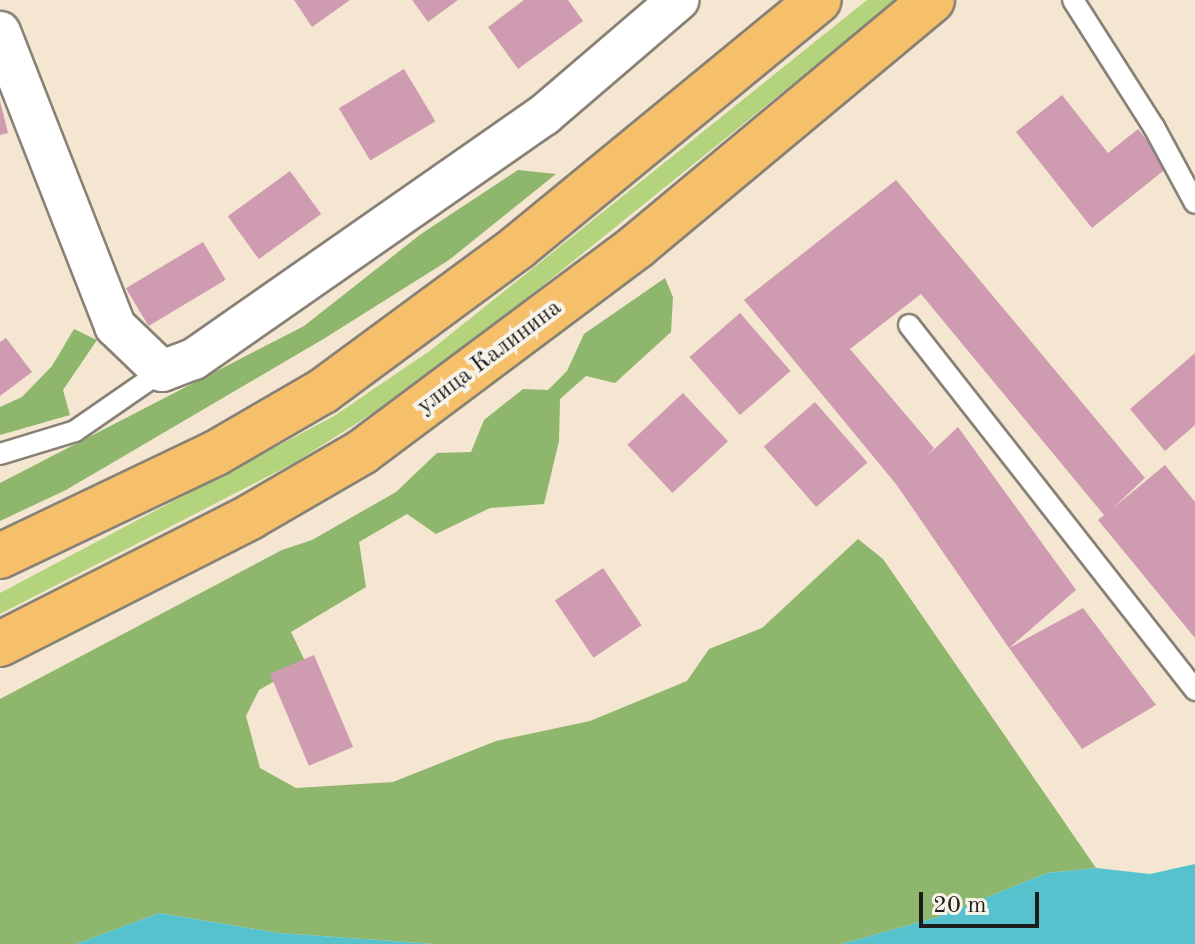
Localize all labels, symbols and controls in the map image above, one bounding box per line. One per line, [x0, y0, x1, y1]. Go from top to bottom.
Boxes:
street label: улица Калинина [412, 294, 568, 422]
scale bar [923, 876, 1043, 926]
text: 20 m [933, 894, 987, 918]

